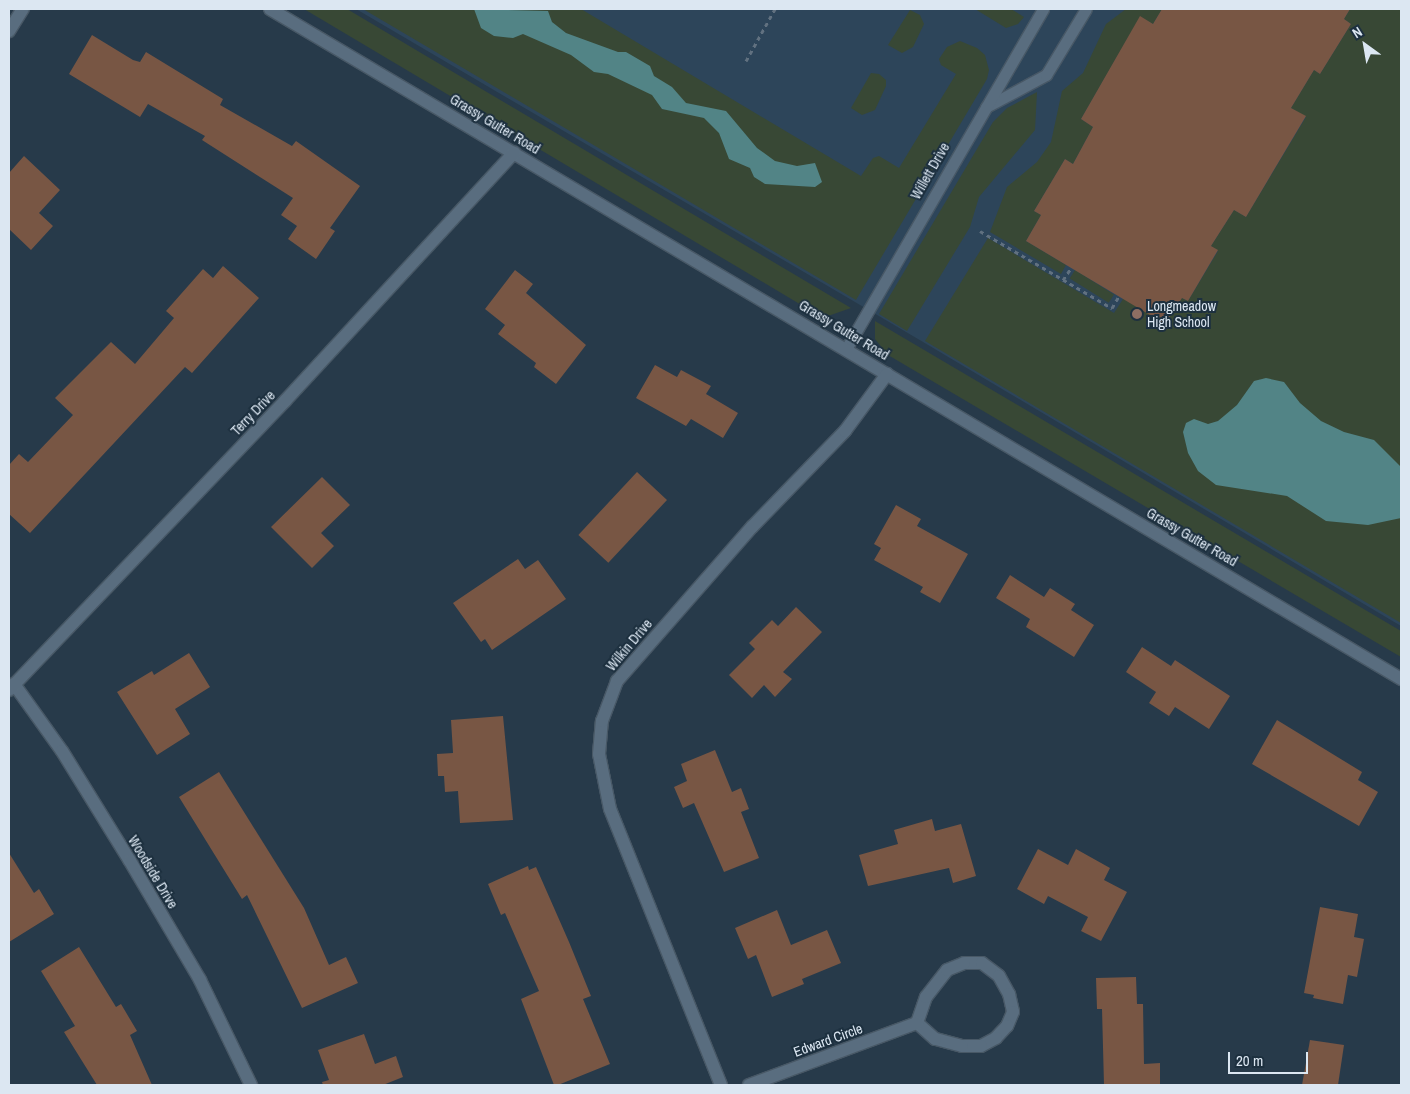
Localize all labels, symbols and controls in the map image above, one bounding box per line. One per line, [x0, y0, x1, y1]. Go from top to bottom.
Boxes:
north arrow [1340, 20, 1390, 70]
text: N [1349, 22, 1365, 42]
street label: Grassy Gutter Road [447, 91, 543, 157]
street label: Willett Drive [907, 140, 953, 202]
street label: Grassy Gutter Road [796, 297, 892, 363]
place label: Longmeadow High School [1147, 298, 1216, 331]
marker: Longmeadow High School [1131, 308, 1143, 320]
street label: Terry Drive [227, 387, 279, 439]
street label: Grassy Gutter Road [1144, 504, 1240, 570]
street label: Wilkin Drive [602, 616, 656, 674]
street label: Woodside Drive [125, 832, 181, 912]
street label: Edward Circle [791, 1020, 865, 1060]
scale bar [1230, 1042, 1310, 1074]
text: 20 m [1236, 1050, 1263, 1071]

